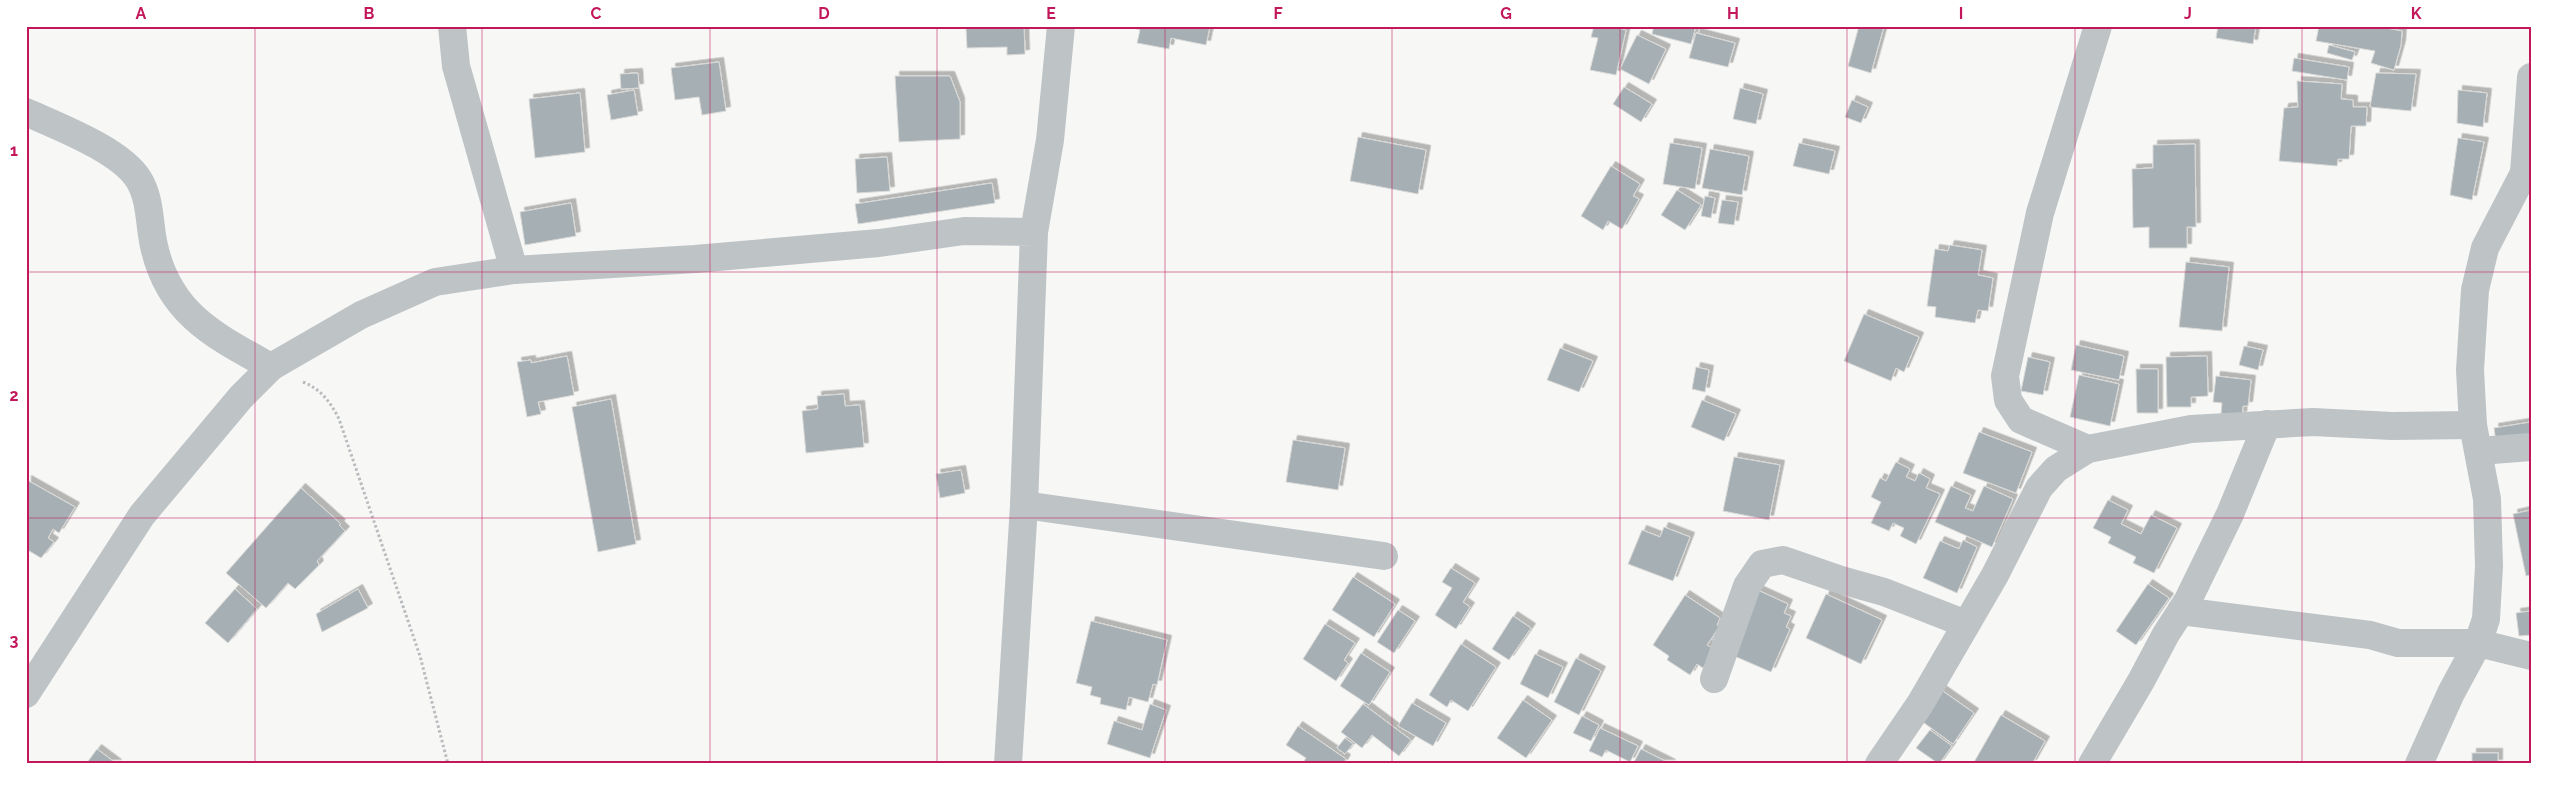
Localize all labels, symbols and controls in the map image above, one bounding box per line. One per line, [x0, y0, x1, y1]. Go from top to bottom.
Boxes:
text: A [136, 4, 147, 23]
text: B [364, 4, 375, 23]
text: C [591, 4, 602, 23]
text: D [818, 4, 830, 23]
text: E [1046, 4, 1056, 23]
text: F [1273, 4, 1283, 23]
text: G [1500, 4, 1512, 23]
text: H [1727, 4, 1739, 23]
text: I [1959, 4, 1963, 23]
text: J [2184, 4, 2192, 23]
text: K [2411, 4, 2422, 23]
text: 1 [10, 141, 18, 160]
text: 2 [9, 386, 19, 405]
text: 3 [10, 631, 19, 650]

